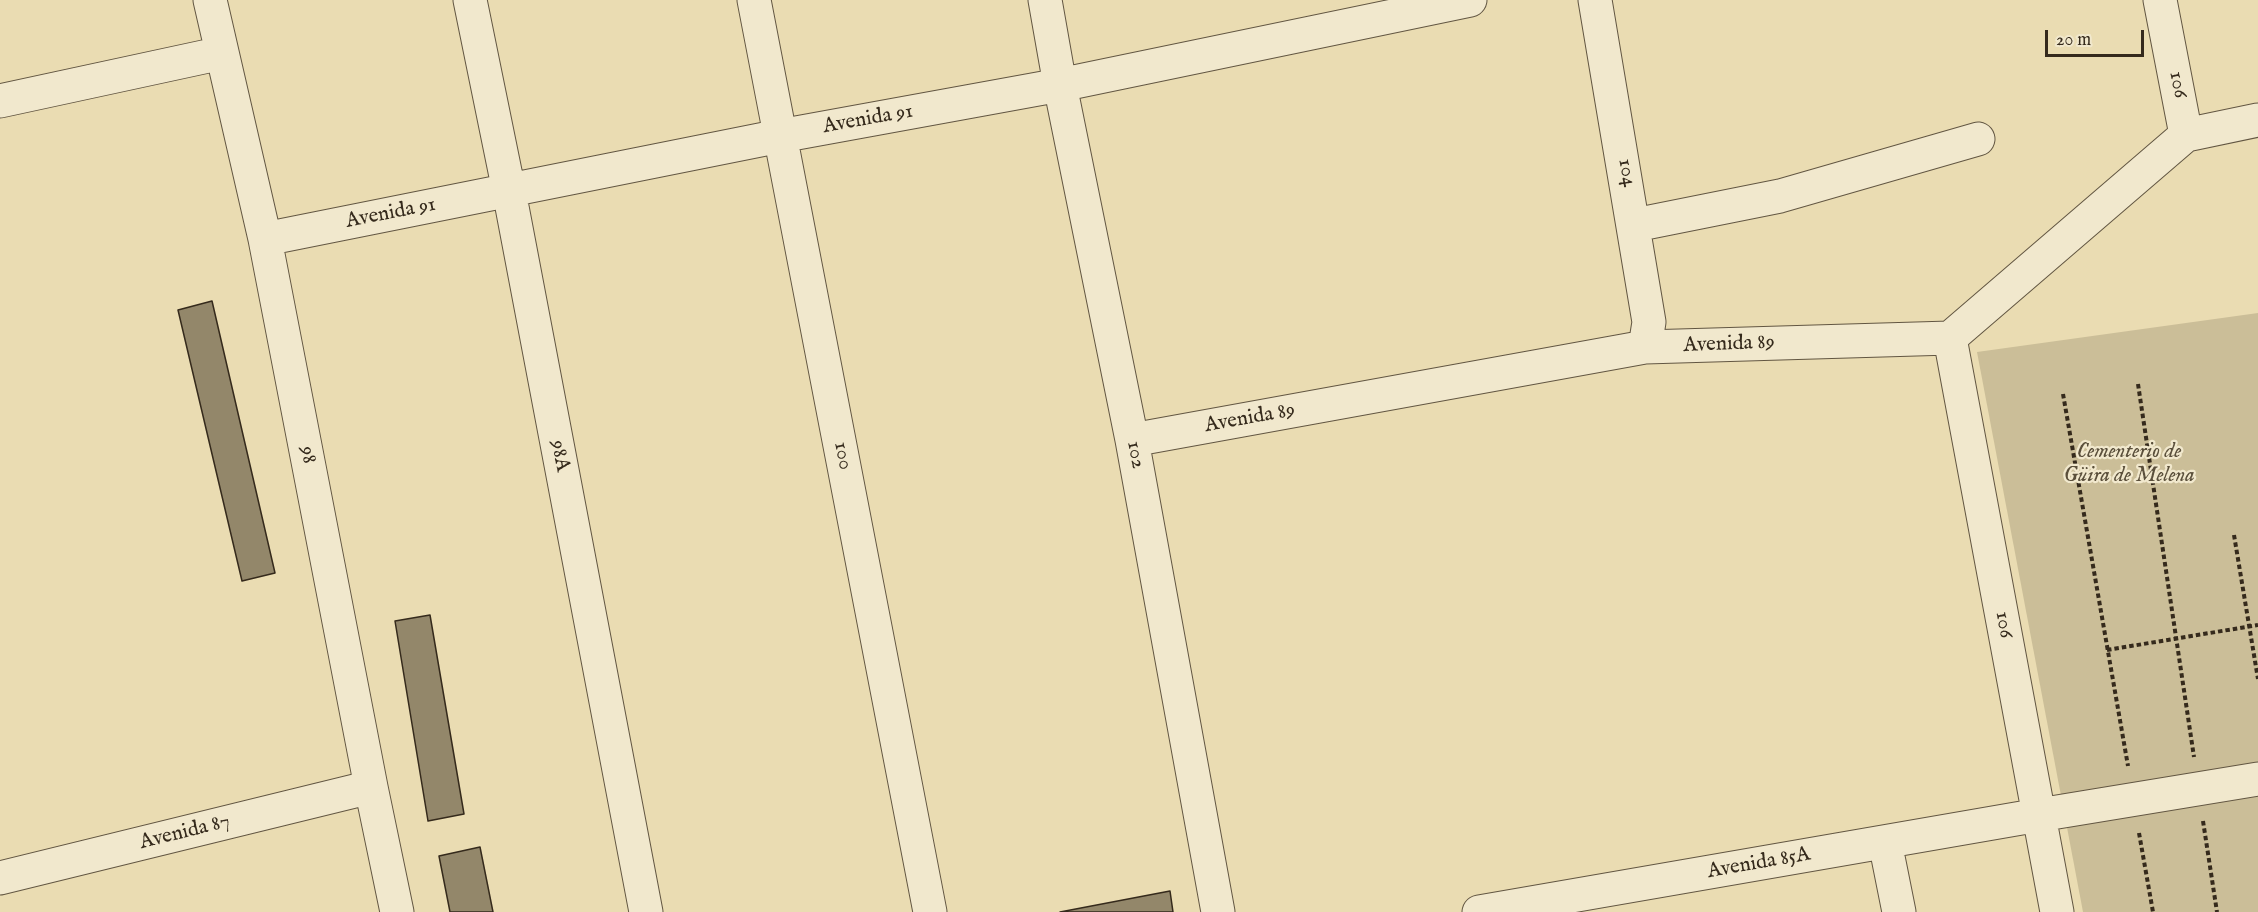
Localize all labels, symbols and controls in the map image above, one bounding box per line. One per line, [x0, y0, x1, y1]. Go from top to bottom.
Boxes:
scale bar [2048, 18, 2147, 56]
text: 20 m [2056, 29, 2091, 52]
street label: 106 [2162, 69, 2192, 101]
street label: Avenida 91 [821, 100, 915, 140]
street label: 104 [1611, 157, 1641, 189]
street label: Avenida 91 [344, 193, 438, 235]
street label: Avenida 89 [1683, 331, 1775, 359]
street label: Avenida 89 [1203, 399, 1297, 439]
street label: 98A [544, 438, 574, 474]
street label: 102 [1120, 439, 1150, 471]
street label: 100 [827, 440, 857, 472]
park label: Cementerio de Güira de Melena [2063, 440, 2195, 490]
street label: 98 [293, 444, 321, 466]
street label: 106 [1988, 610, 2018, 640]
street label: Avenida 87 [137, 810, 233, 856]
street label: Avenida 85A [1706, 843, 1812, 885]

